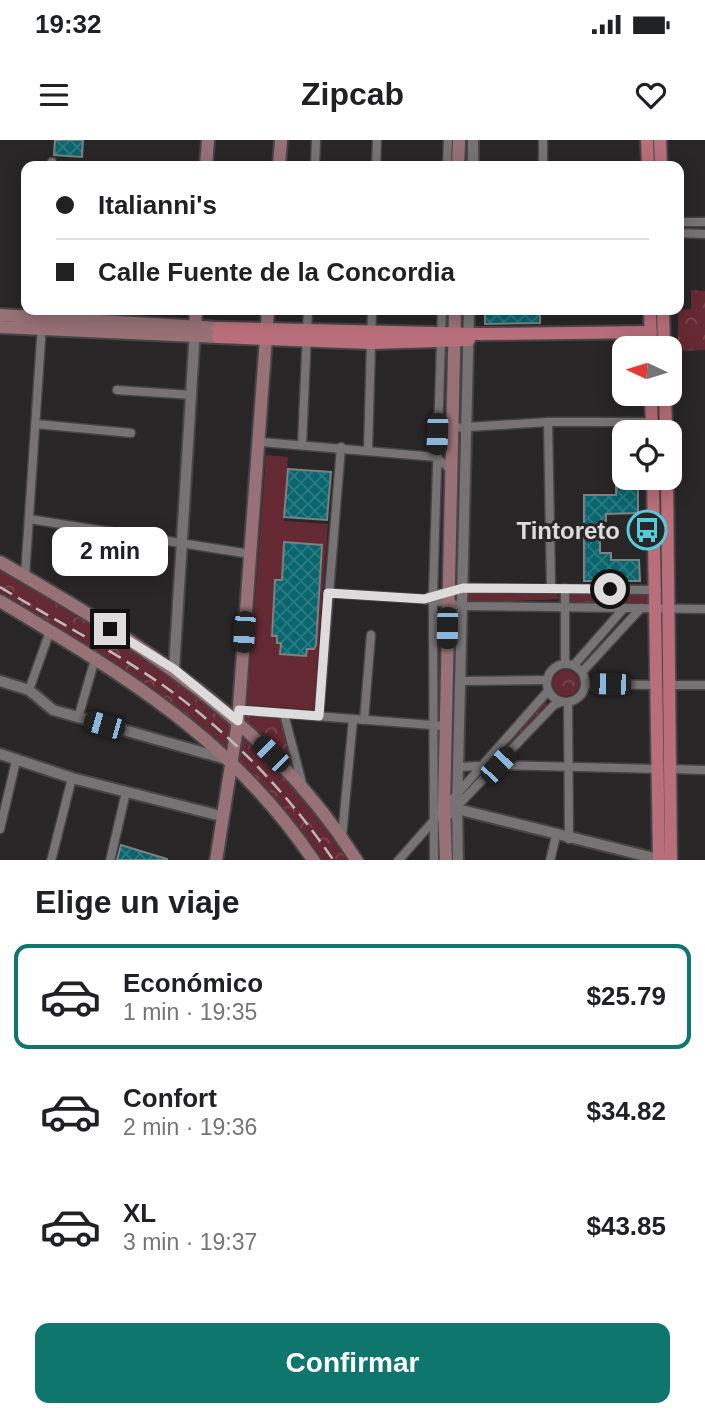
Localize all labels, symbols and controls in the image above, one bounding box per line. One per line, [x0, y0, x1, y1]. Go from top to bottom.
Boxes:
text: 19:32 [35, 9, 102, 39]
icon: menu [35, 76, 73, 114]
text: Zipcab [301, 76, 404, 112]
icon: heart [632, 76, 670, 114]
text: Italianni's [98, 190, 217, 220]
text: Calle Fuente de la Concordia [98, 257, 455, 287]
north arrow [612, 336, 682, 406]
map controls [612, 336, 682, 490]
car [426, 413, 449, 455]
button: locate [612, 420, 682, 490]
bus stop icon: Tintoreto [626, 509, 668, 551]
place label: Tintoreto [516, 517, 620, 544]
callout: 2 min [52, 528, 168, 576]
text: 2 min [80, 538, 140, 564]
route start [594, 573, 626, 605]
car [437, 607, 458, 649]
car [233, 610, 256, 654]
route end [94, 613, 126, 645]
car [589, 673, 632, 695]
car [81, 709, 128, 741]
car [249, 732, 294, 776]
car [476, 742, 521, 788]
text: Elige un viaje [35, 884, 240, 920]
icon: car [39, 965, 102, 1028]
text: Económico [123, 968, 263, 998]
text: $25.79 [586, 981, 666, 1011]
text: 1 min · 19:35 [123, 999, 257, 1025]
icon: car [39, 1080, 102, 1143]
text: Confort [123, 1083, 217, 1113]
text: $34.82 [586, 1096, 666, 1126]
text: 2 min · 19:36 [123, 1114, 257, 1140]
icon: car [39, 1195, 102, 1258]
text: XL [123, 1198, 156, 1228]
text: $43.85 [586, 1211, 666, 1241]
text: 3 min · 19:37 [123, 1229, 257, 1255]
button: Confirmar [35, 1323, 670, 1403]

